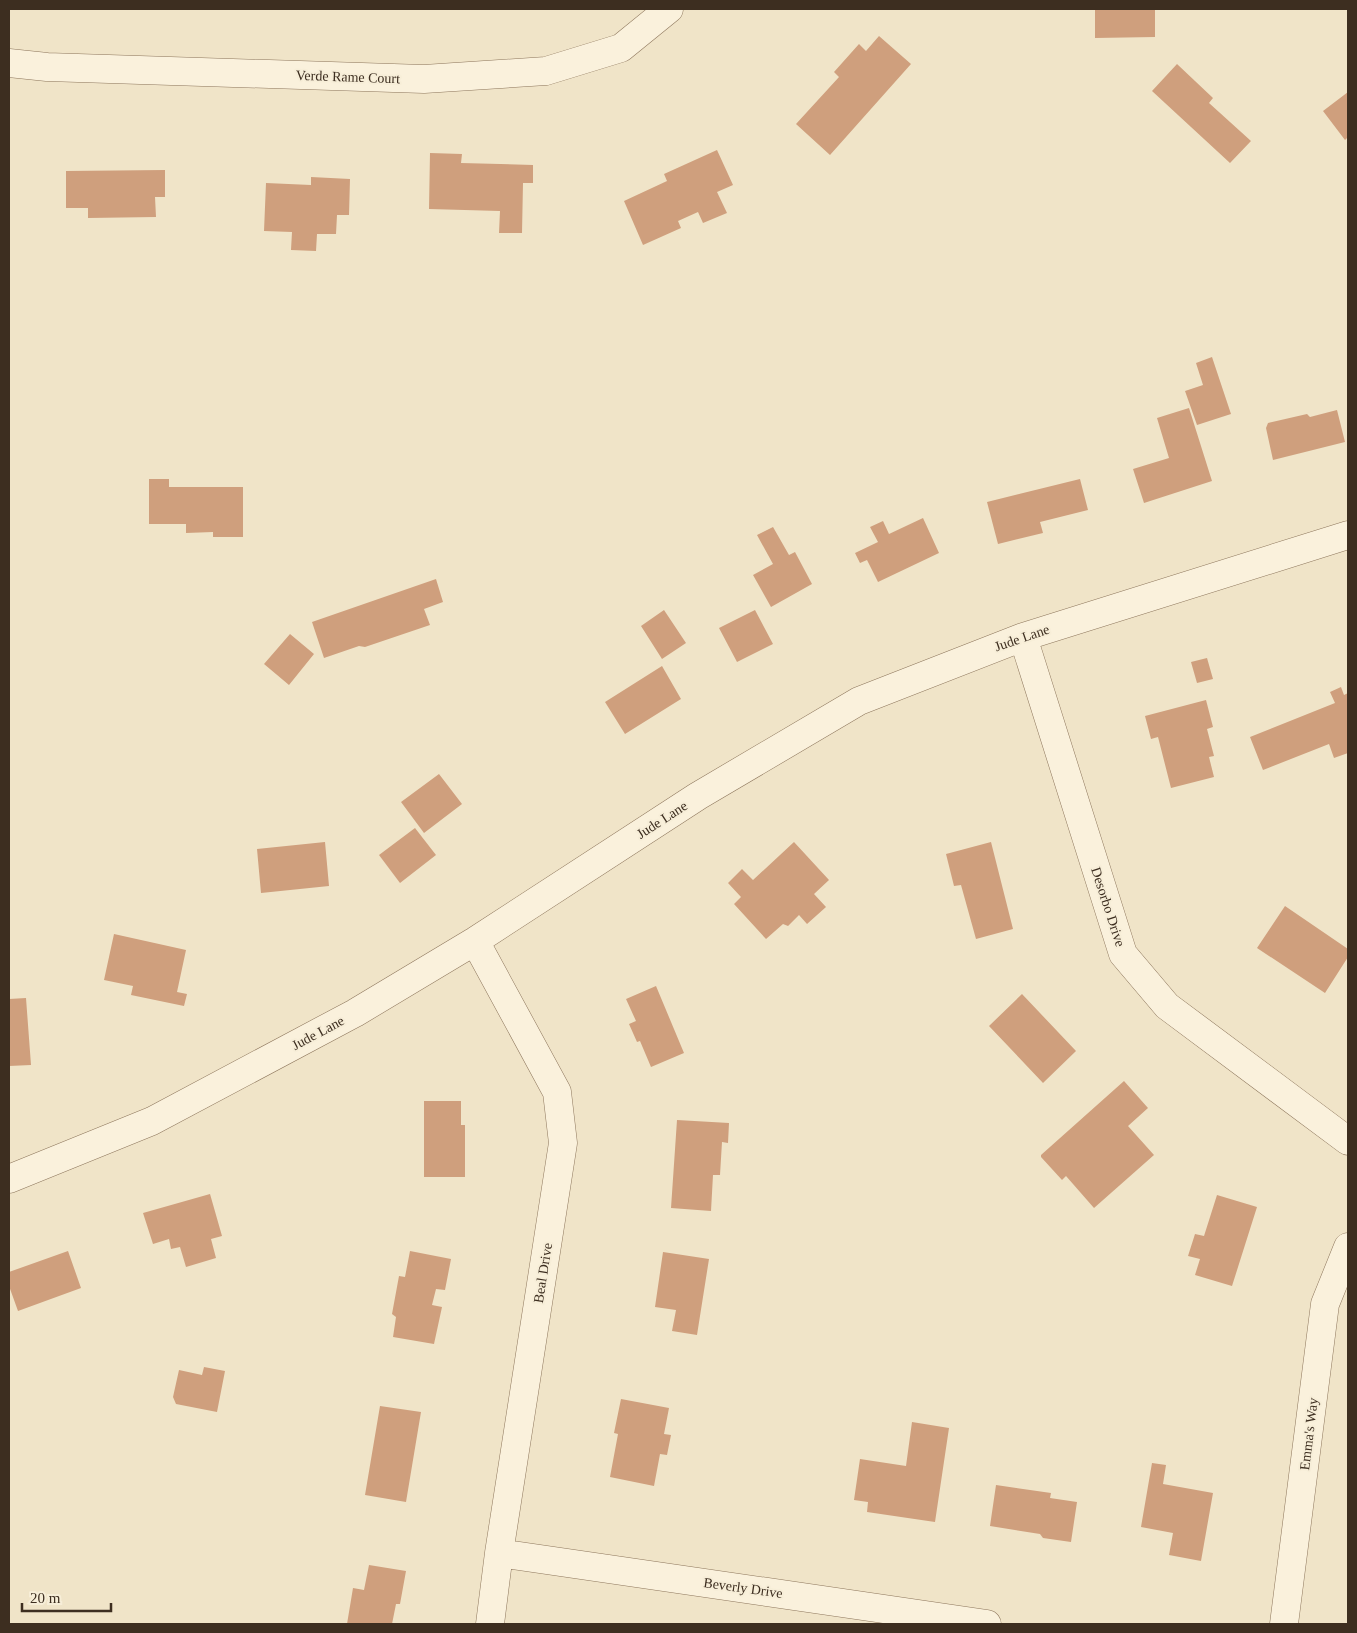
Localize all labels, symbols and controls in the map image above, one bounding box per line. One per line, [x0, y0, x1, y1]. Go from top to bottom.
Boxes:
street label: Verde Rame Court [296, 68, 400, 86]
street label: Jude Lane [993, 622, 1051, 654]
street label: Jude Lane [634, 798, 690, 842]
street label: Desorbo Drive [1088, 865, 1128, 949]
street label: Jude Lane [289, 1013, 347, 1053]
street label: Beal Drive [531, 1242, 555, 1304]
street label: Emma's Way [1297, 1397, 1321, 1471]
street label: Beverly Drive [702, 1575, 784, 1601]
scale bar [22, 1580, 111, 1612]
text: 20 m [30, 1590, 61, 1606]

